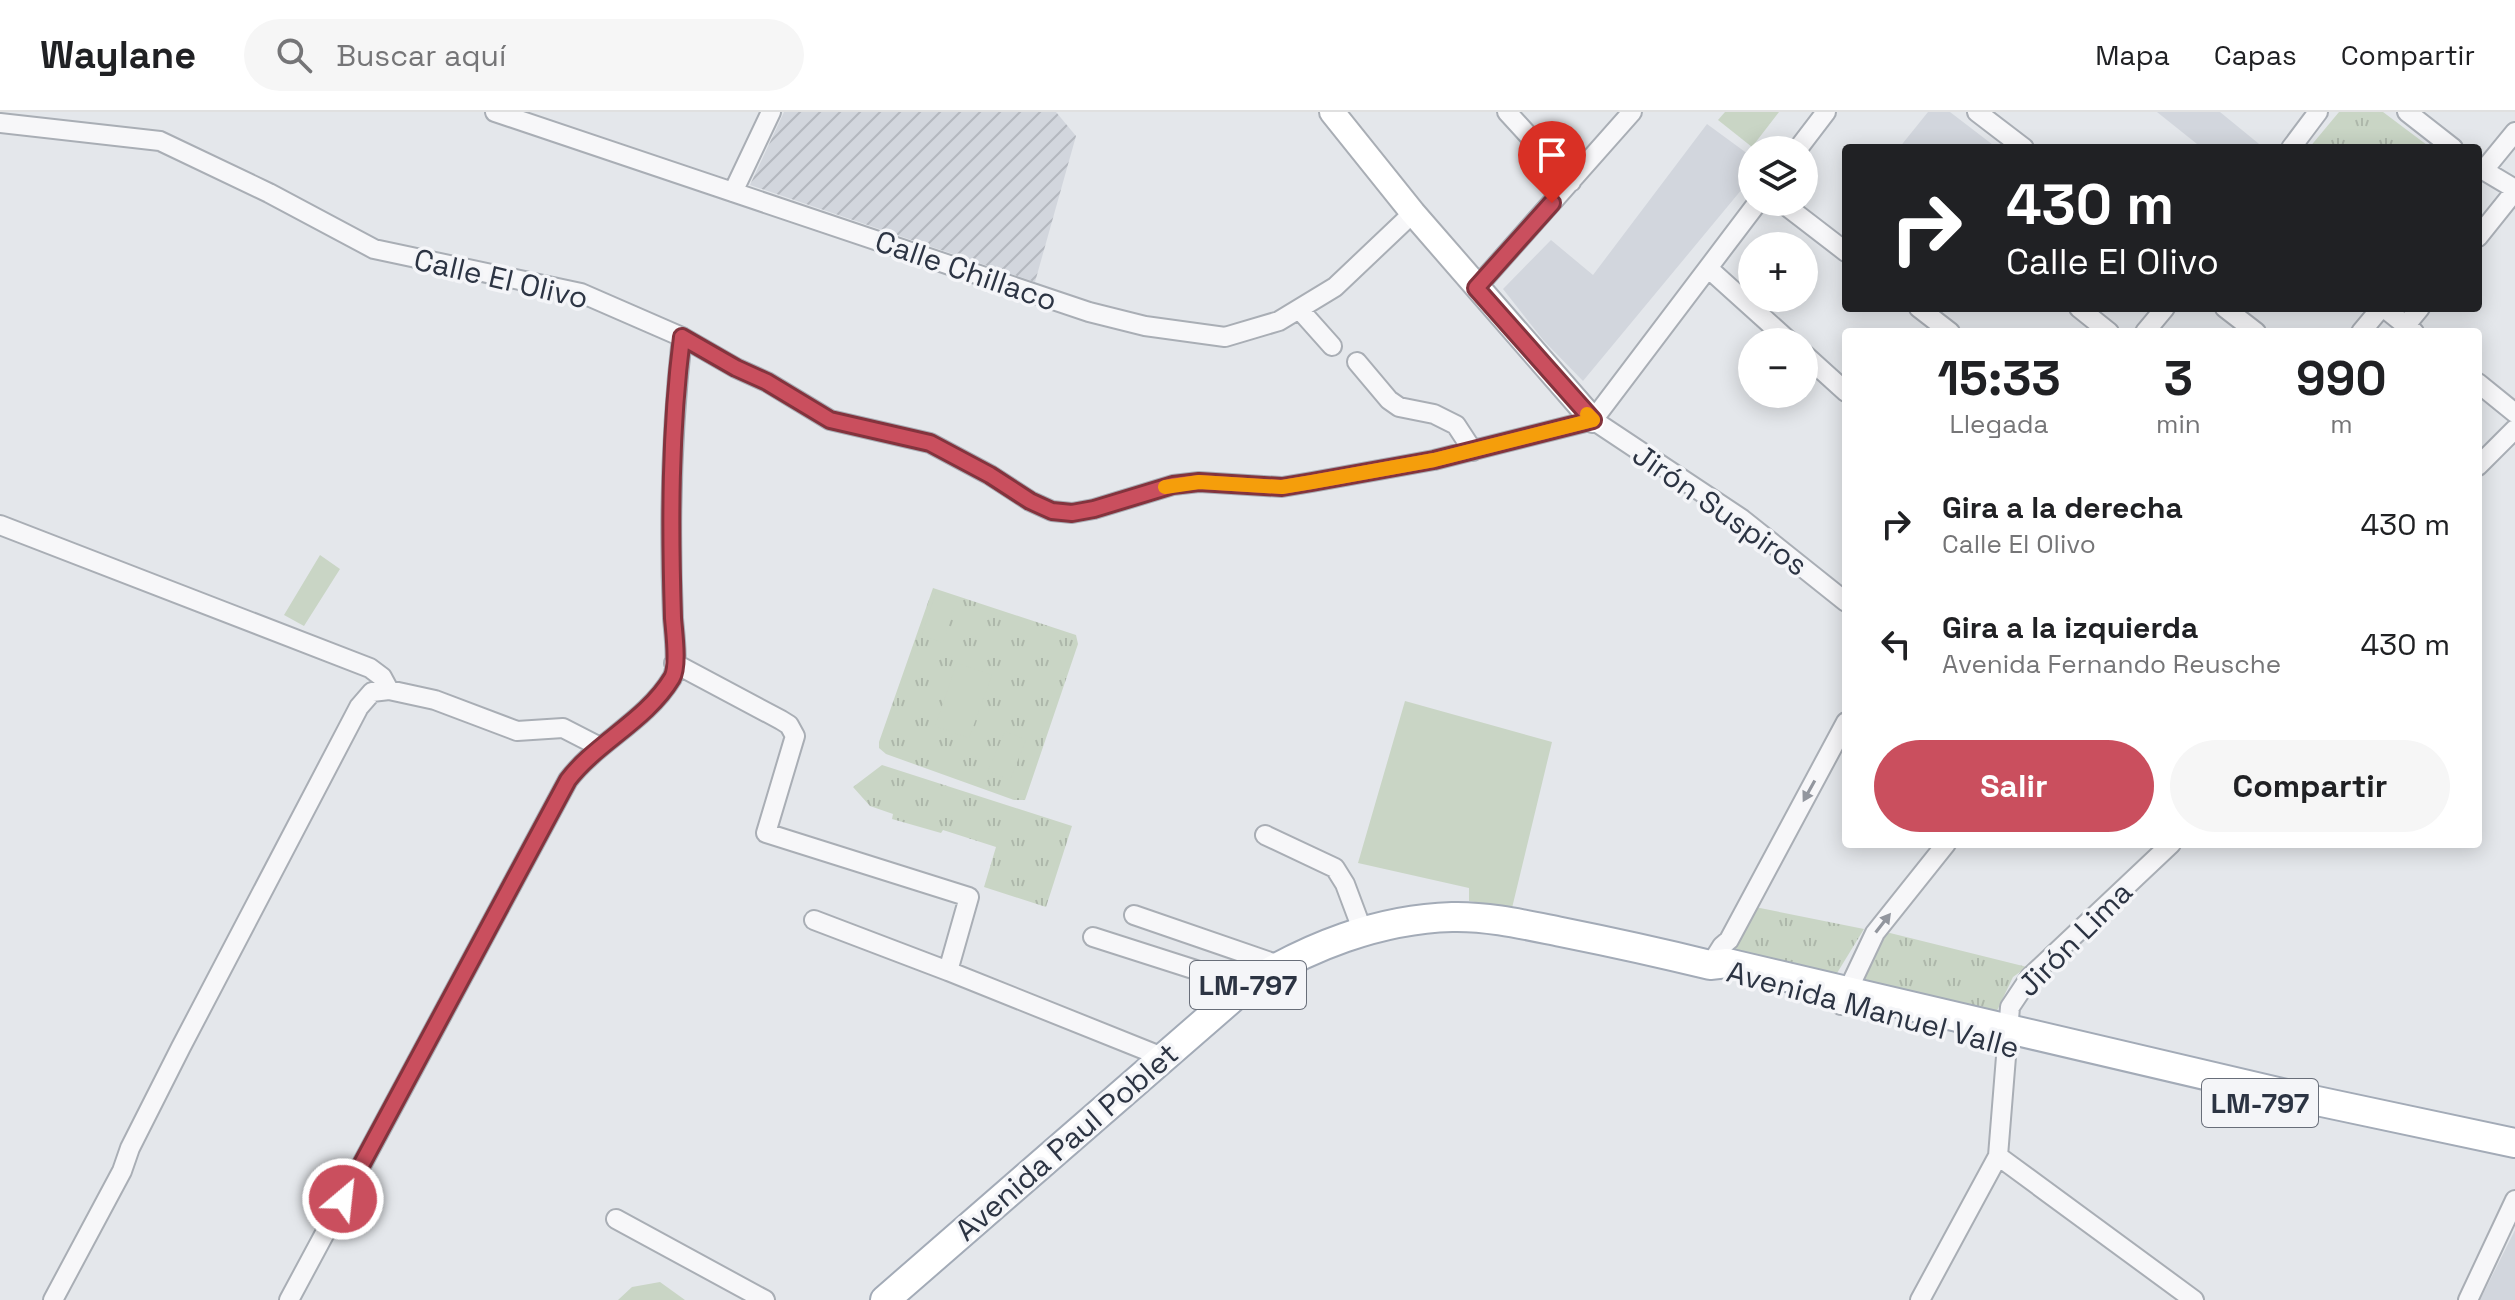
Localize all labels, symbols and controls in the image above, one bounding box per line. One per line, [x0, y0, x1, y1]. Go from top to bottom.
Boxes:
search box [244, 19, 804, 91]
text: Waylane [40, 31, 196, 79]
icon: search [272, 33, 316, 77]
text: Buscar aquí [336, 36, 506, 75]
text: Mapa [2095, 37, 2170, 73]
text: Capas [2214, 37, 2297, 73]
text: Compartir [2341, 37, 2475, 73]
pin [1518, 121, 1586, 203]
icon: arrive [1530, 133, 1574, 177]
map controls [1738, 136, 1818, 408]
button: layers [1738, 136, 1818, 216]
text: 430 m [2006, 169, 2174, 240]
icon: right [1874, 176, 1978, 280]
street label: Calle Chillaco [870, 221, 1062, 320]
button: + [1738, 232, 1818, 312]
text: Calle El Olivo [2006, 239, 2219, 285]
street label: Calle El Olivo [410, 240, 592, 317]
button: − [1738, 328, 1818, 408]
text: 15:33 [1937, 348, 2061, 409]
text: 3 [2164, 348, 2193, 409]
text: 990 [2296, 348, 2387, 409]
text: Llegada [1950, 407, 2048, 441]
text: min [2156, 407, 2201, 441]
text: m [2330, 407, 2353, 441]
street label: Jirón Suspiros [1625, 435, 1815, 584]
text: Gira a la derecha [1942, 488, 2183, 527]
icon: right [1874, 502, 1918, 546]
text: 430 m [2360, 505, 2450, 544]
text: Calle El Olivo [1942, 527, 2096, 561]
text: Gira a la izquierda [1942, 608, 2198, 647]
icon: left [1874, 622, 1918, 666]
text: 430 m [2360, 625, 2450, 664]
text: Avenida Fernando Reusche [1942, 647, 2281, 681]
button: Salir [1874, 740, 2154, 832]
button: Compartir [2170, 740, 2450, 832]
one-way arrow [1802, 780, 1816, 802]
street label: Jirón Lima [2009, 873, 2141, 1005]
one-way arrow [1874, 913, 1890, 933]
street label: Avenida Manuel Valle [1723, 952, 2024, 1067]
road number: LM-797 [1190, 961, 1306, 1009]
street label: Avenida Paul Poblet [947, 1034, 1186, 1249]
road number: LM-797 [2202, 1079, 2318, 1127]
position arrow [301, 1157, 385, 1241]

